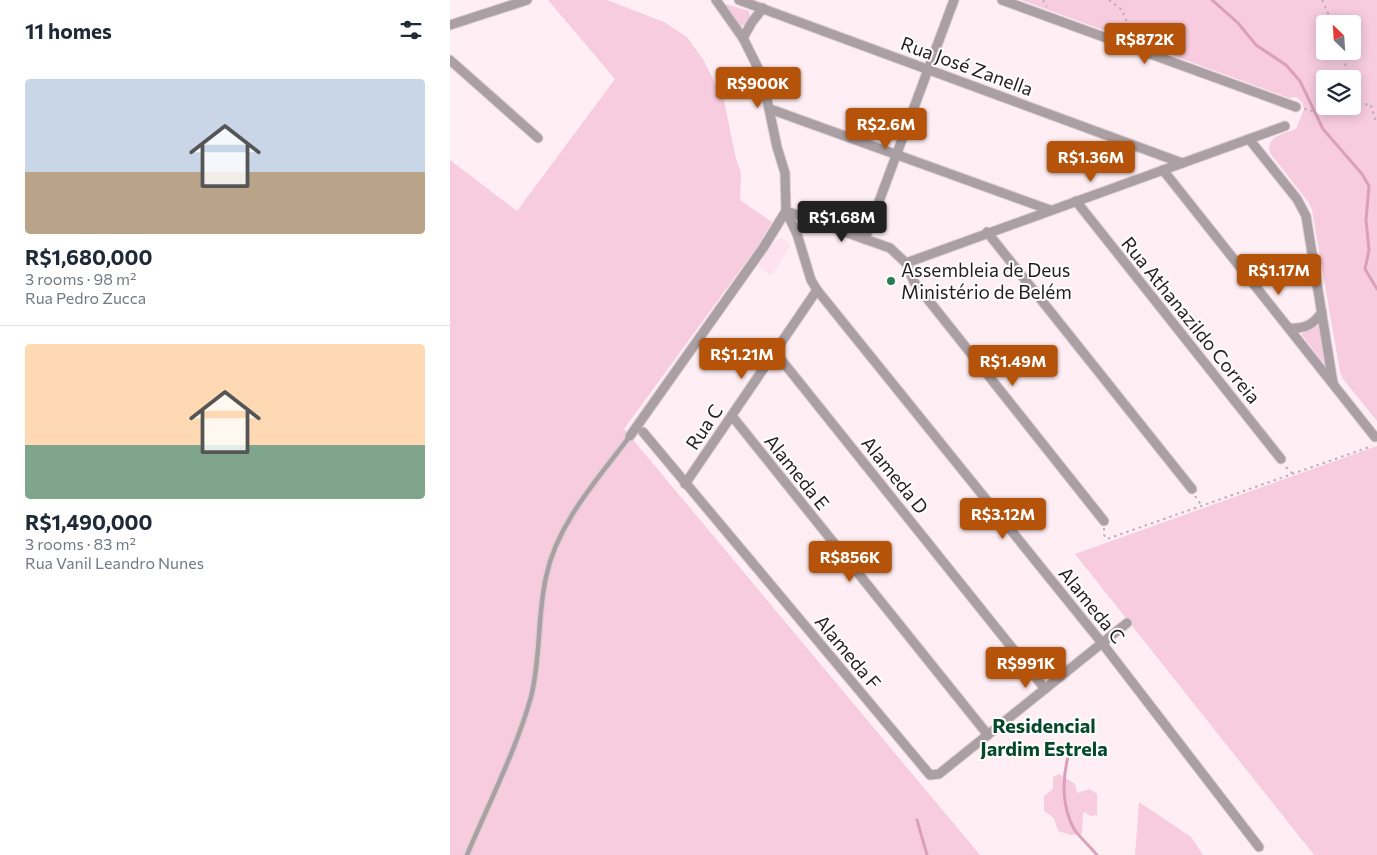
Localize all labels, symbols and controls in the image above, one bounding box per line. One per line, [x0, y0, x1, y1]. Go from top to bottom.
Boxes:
north arrow [1316, 15, 1361, 60]
map controls [1316, 15, 1361, 115]
icon: filters [397, 16, 425, 44]
text: 11 homes [25, 18, 112, 43]
pin: R$872K [1104, 22, 1186, 65]
text: R$872K [1115, 29, 1175, 48]
street label: Rua José Zanella [898, 31, 1036, 100]
pin: R$900K [717, 66, 799, 109]
button: layers [1316, 70, 1361, 115]
text: R$900K [727, 73, 789, 92]
pin: R$2.6M [845, 108, 927, 150]
icon: home [180, 111, 270, 201]
text: R$2.6M [857, 114, 915, 133]
pin: R$1.36M [1045, 140, 1137, 183]
text: R$1.36M [1058, 147, 1124, 166]
pin: R$1.68M [796, 200, 888, 243]
text: R$1.68M [809, 207, 875, 226]
street label: Rua Athanazildo Correia [1117, 232, 1266, 408]
text: R$1,680,000 [25, 244, 152, 269]
pin: R$1.17M [1233, 254, 1325, 296]
place label: Assembleia de Deus Ministério de Belém [901, 258, 1072, 303]
text: R$1.17M [1248, 260, 1310, 279]
text: 3 rooms · 98 m² [25, 269, 136, 288]
marker: Assembleia de Deus Ministério de Belém [885, 275, 897, 287]
text: Rua Pedro Zucca [25, 288, 146, 307]
pin: R$1.21M [696, 338, 788, 380]
text: R$1.21M [710, 344, 774, 363]
pin: R$1.49M [967, 344, 1059, 387]
text: R$1.49M [980, 351, 1046, 370]
icon: home [180, 377, 270, 467]
street label: Rua C [680, 400, 727, 454]
street label: Alameda E [760, 429, 835, 514]
street label: Alameda D [857, 431, 934, 518]
pin: R$3.12M [957, 498, 1049, 540]
text: R$3.12M [971, 504, 1035, 523]
text: R$1,490,000 [25, 509, 153, 534]
text: 3 rooms · 83 m² [25, 534, 136, 553]
pin: R$856K [809, 540, 891, 583]
text: R$856K [820, 547, 880, 566]
text: Rua Vanil Leandro Nunes [25, 553, 204, 572]
street label: Alameda C [1054, 562, 1130, 648]
street label: Alameda F [811, 610, 886, 694]
pin: R$991K [985, 646, 1067, 689]
text: R$991K [997, 653, 1055, 672]
district label: Residencial Jardim Estrela [980, 713, 1108, 760]

